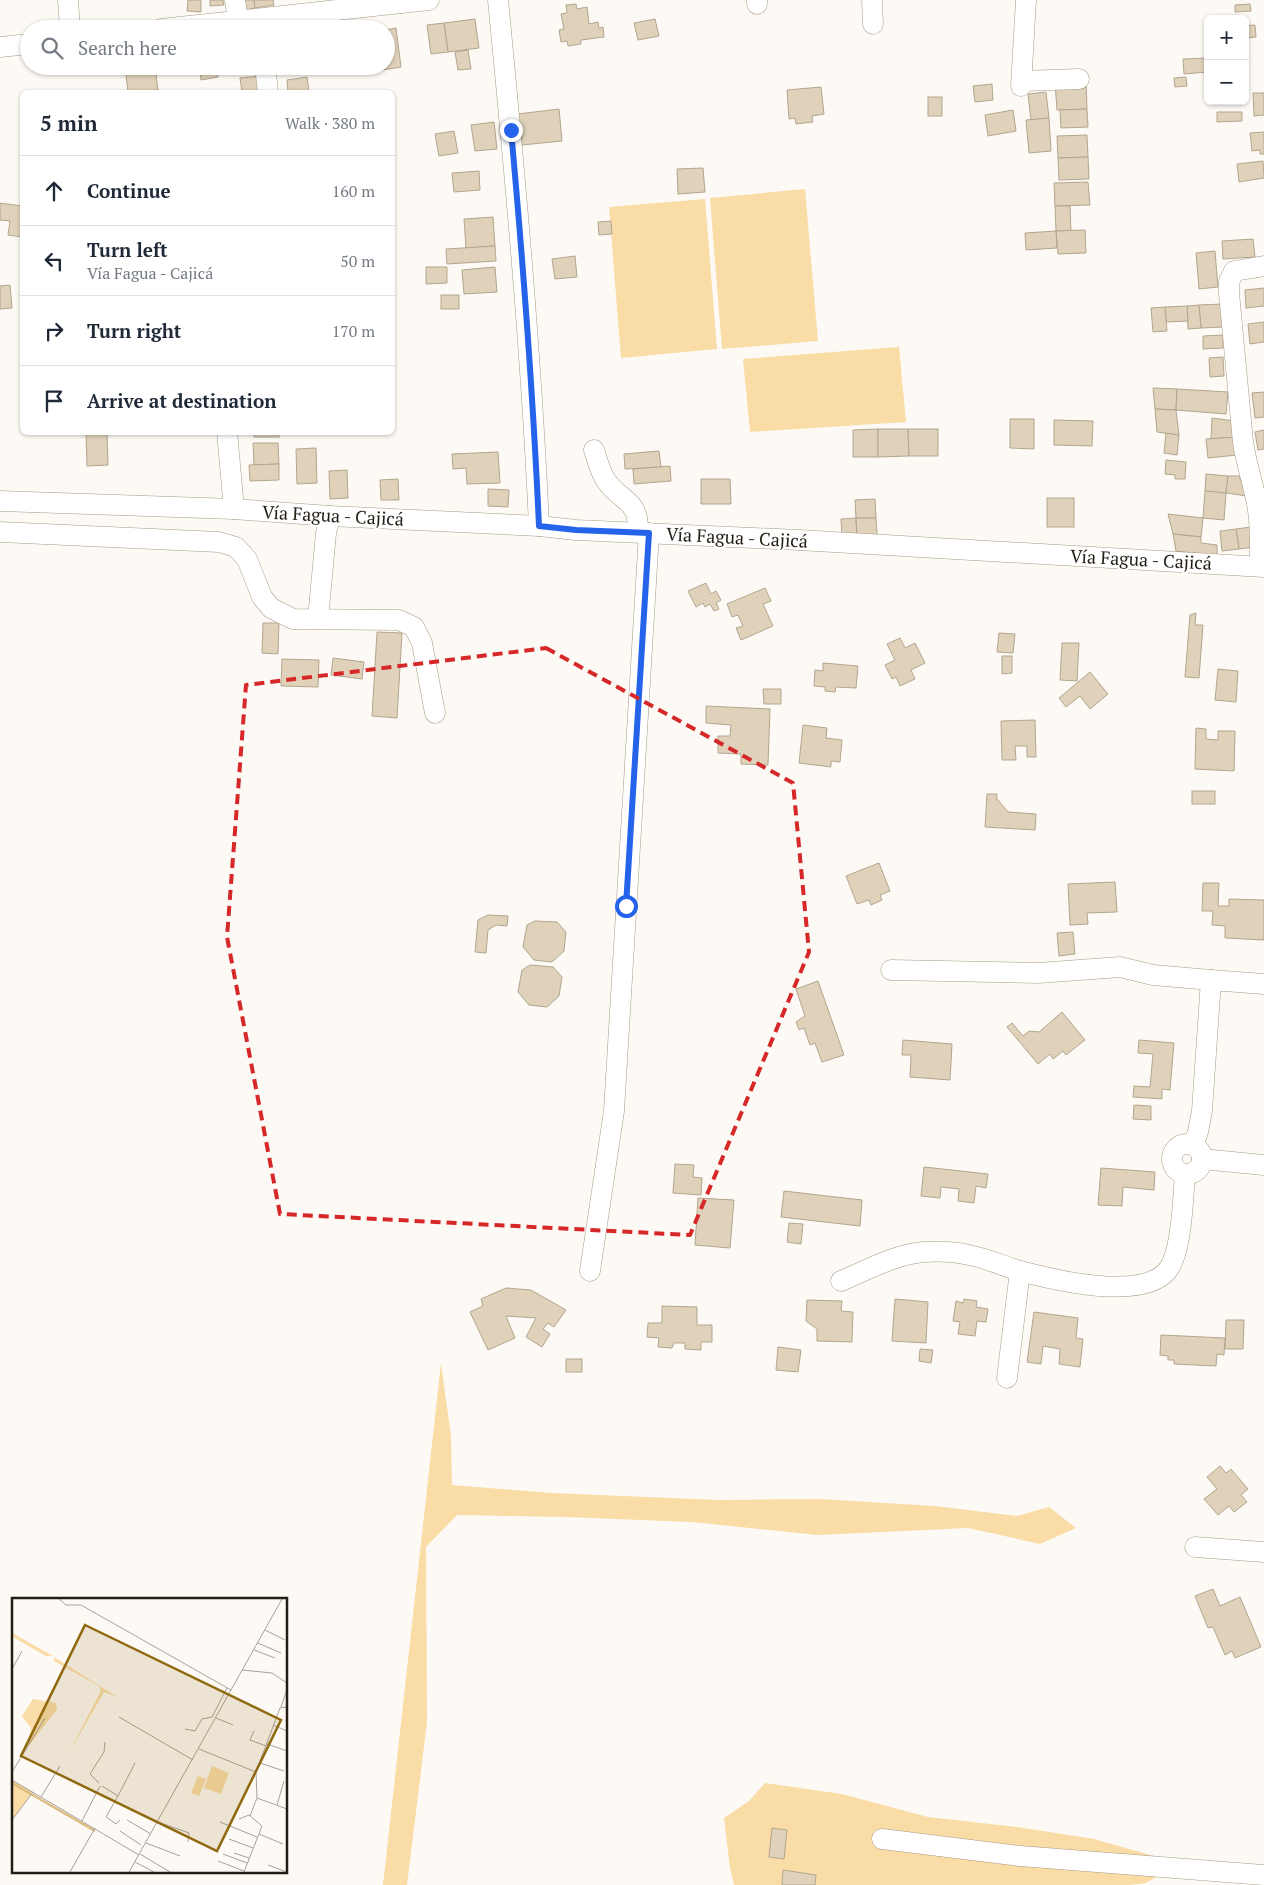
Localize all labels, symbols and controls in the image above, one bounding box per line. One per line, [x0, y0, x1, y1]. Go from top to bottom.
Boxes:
map controls [1204, 15, 1249, 105]
button: + [1204, 15, 1249, 60]
search box [20, 20, 395, 75]
icon: search [38, 34, 66, 62]
text: Search here [78, 35, 177, 60]
button: − [1204, 60, 1249, 105]
text: 5 min [40, 109, 97, 137]
text: Walk · 380 m [285, 112, 375, 134]
route end [500, 119, 523, 142]
icon: ahead [40, 177, 68, 205]
text: Continue [87, 178, 171, 203]
text: 160 m [332, 180, 375, 202]
text: Turn left [87, 237, 168, 262]
icon: left [40, 247, 68, 275]
text: 50 m [340, 250, 375, 272]
text: Vía Fagua - Cajicá [87, 262, 213, 284]
icon: right [40, 317, 68, 345]
text: Turn right [87, 318, 181, 343]
text: 170 m [332, 320, 375, 342]
icon: arrive [40, 387, 68, 415]
text: Arrive at destination [87, 388, 276, 413]
street label: Vía Fagua - Cajicá [261, 499, 405, 531]
street label: Vía Fagua - Cajicá [665, 521, 809, 553]
street label: Vía Fagua - Cajicá [1069, 543, 1213, 575]
route start [615, 895, 638, 918]
inset map [12, 1598, 288, 1872]

